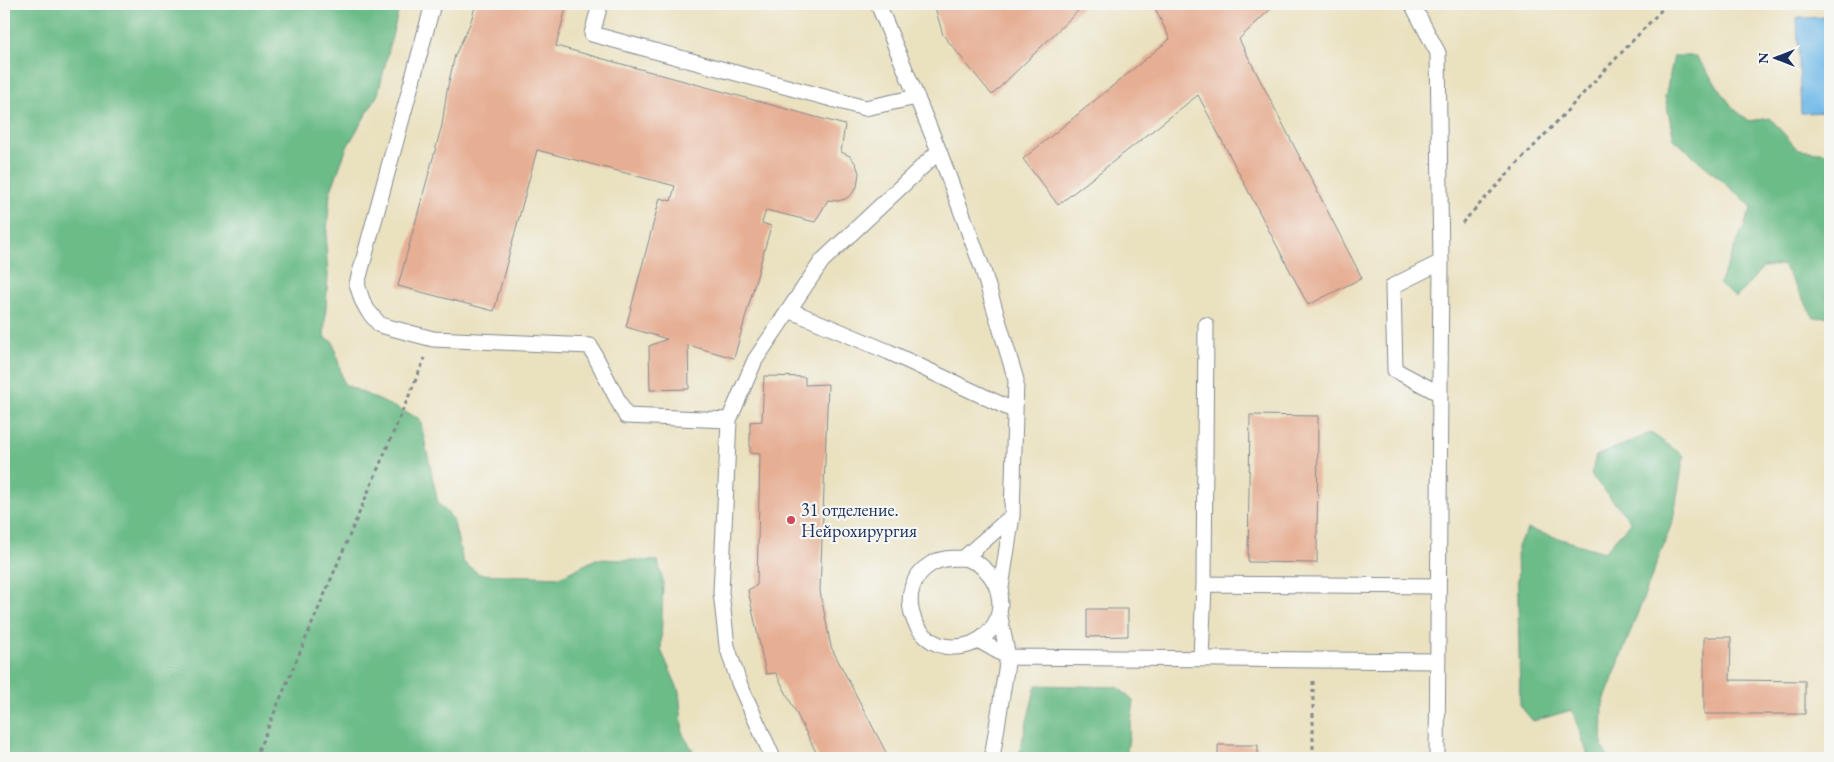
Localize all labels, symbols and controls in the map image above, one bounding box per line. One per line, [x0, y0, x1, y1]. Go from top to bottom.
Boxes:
north arrow [1752, 32, 1802, 82]
text: N [1754, 52, 1772, 64]
place label: 31 отделение. Нейрохирургия [801, 498, 917, 542]
marker: 31 отделение. Нейрохирургия [785, 514, 797, 526]

